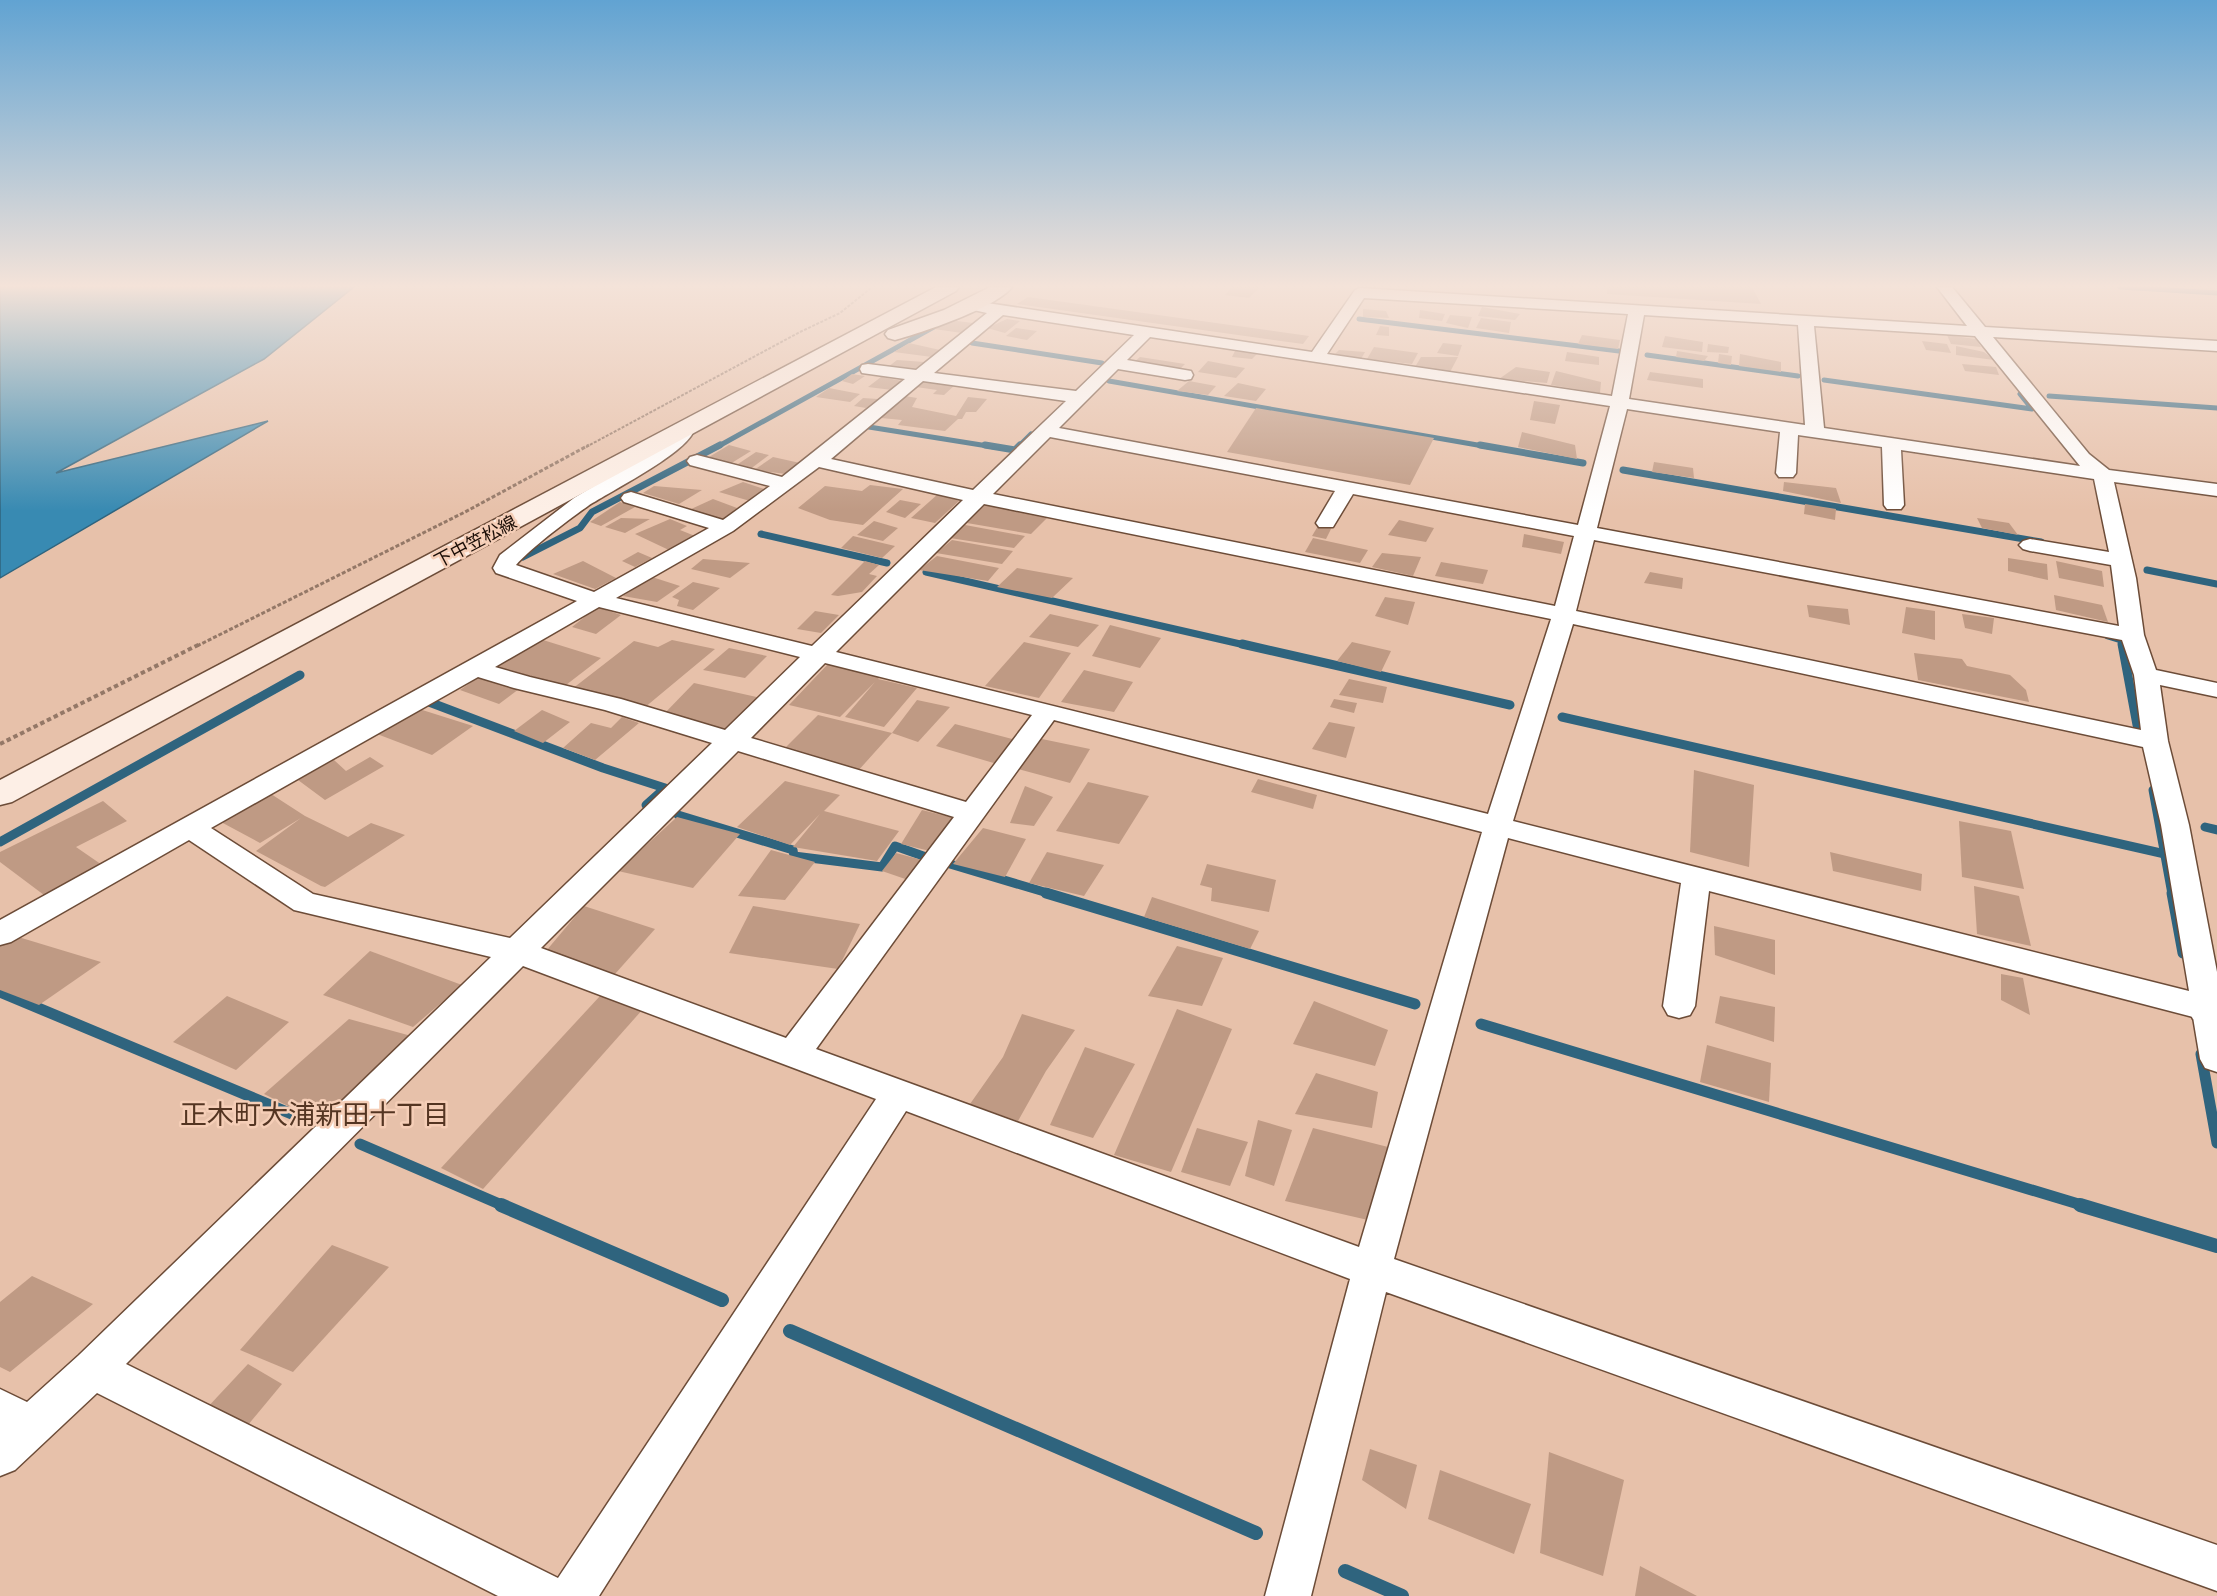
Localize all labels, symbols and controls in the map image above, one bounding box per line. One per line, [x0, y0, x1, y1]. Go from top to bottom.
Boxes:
street label: 下中笠松線 [430, 509, 520, 573]
district label: 正木町大浦新田十丁目 [180, 1095, 450, 1132]

